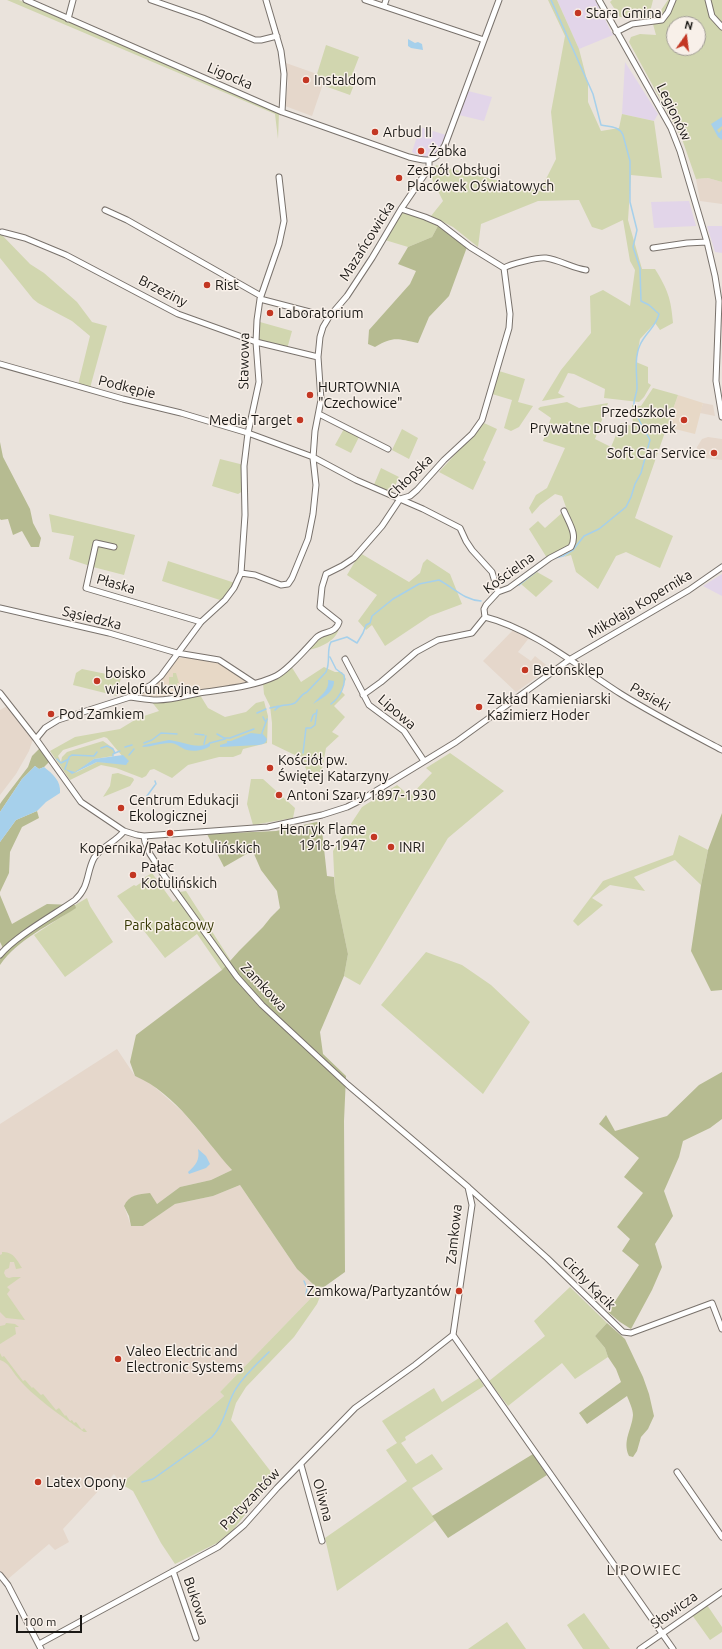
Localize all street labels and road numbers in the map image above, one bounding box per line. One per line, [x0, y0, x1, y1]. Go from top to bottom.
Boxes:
street label: Ligocka [205, 59, 255, 93]
street label: Legionów [653, 81, 695, 143]
street label: Mazańcowicka [336, 198, 398, 284]
street label: Brzeziny [136, 272, 190, 310]
street label: Stawowa [235, 332, 253, 390]
street label: Podkępie [97, 372, 157, 402]
street label: Chłopska [384, 451, 436, 503]
street label: Kościelna [480, 549, 538, 597]
street label: Mikołaja Kopernika [585, 566, 695, 642]
street label: Płaska [95, 570, 137, 598]
street label: Sąsiedzka [61, 603, 123, 633]
street label: Pasieki [627, 679, 673, 715]
street label: Lipowa [375, 691, 419, 733]
street label: Zamkowa [237, 959, 291, 1015]
street label: Zamkowa [442, 1203, 466, 1265]
street label: Cichy Kącik [559, 1253, 619, 1313]
street label: Partyzantów [216, 1465, 284, 1533]
street label: Oliwna [309, 1477, 337, 1523]
street label: Bukowa [180, 1575, 212, 1627]
street label: Słowicza [647, 1588, 701, 1632]

